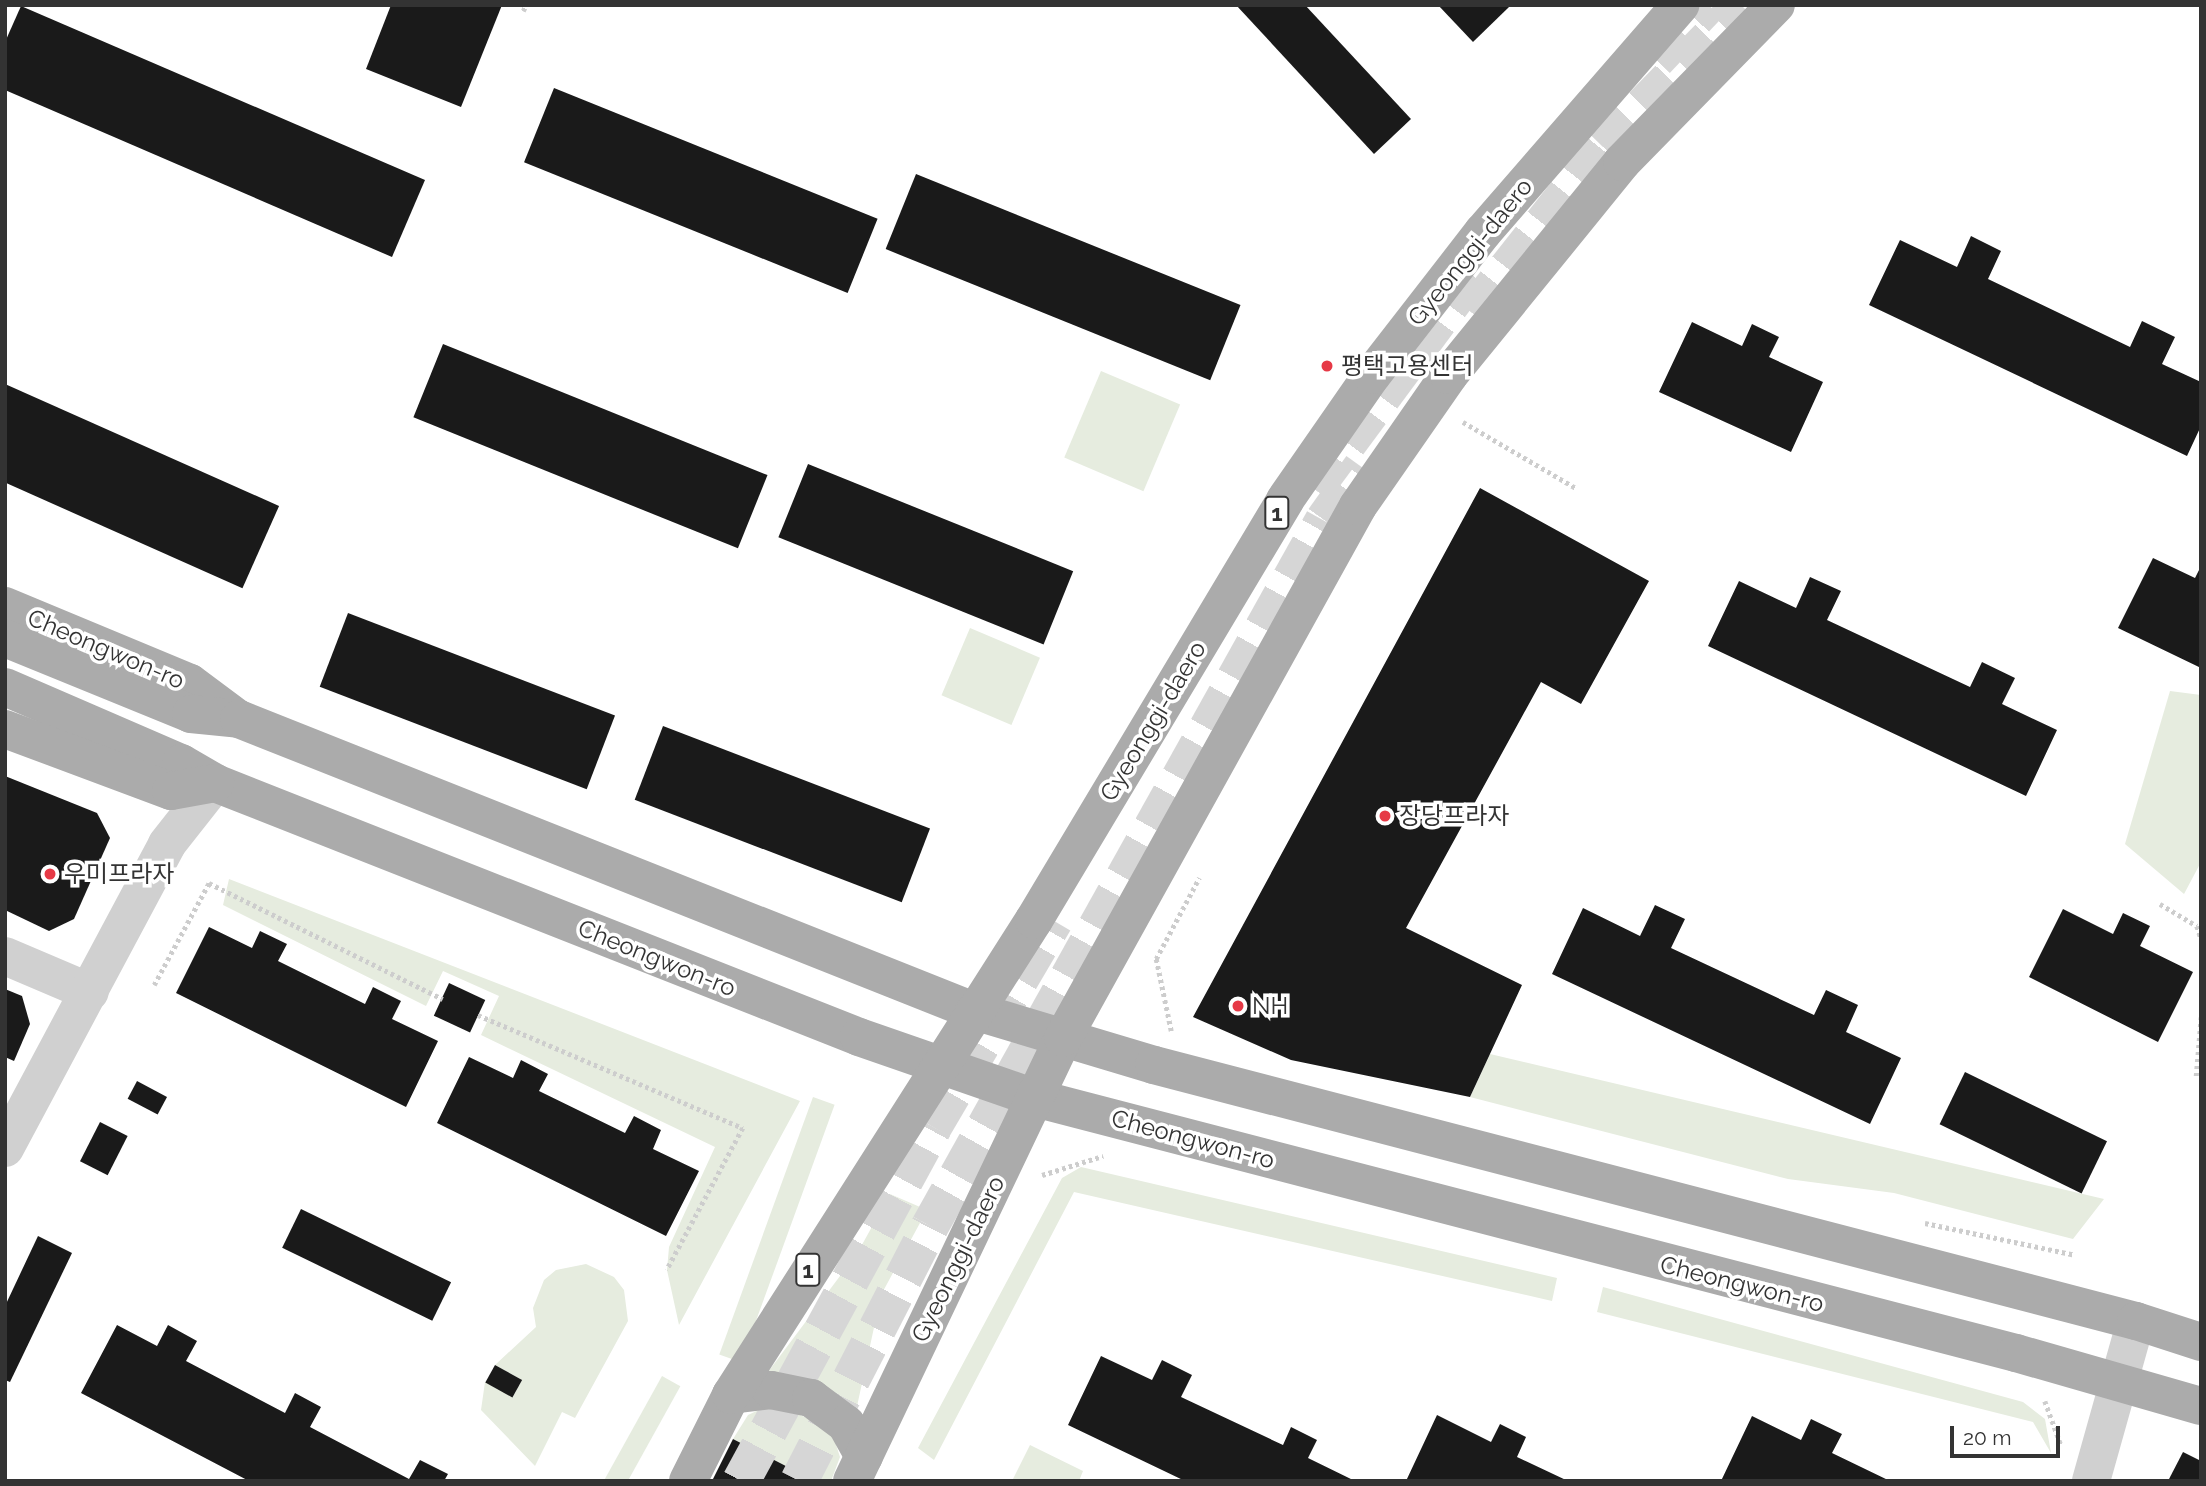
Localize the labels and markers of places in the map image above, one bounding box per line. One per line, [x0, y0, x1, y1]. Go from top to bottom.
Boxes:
place label: 평택고용센터 [1341, 352, 1473, 380]
marker: 평택고용센터 [1319, 358, 1335, 374]
place label: 장당프라자 [1399, 802, 1509, 830]
marker: 장당프라자 [1377, 808, 1393, 824]
place label: 우미프라자 [64, 860, 174, 888]
marker: 우미프라자 [42, 866, 58, 882]
place label: NH [1252, 992, 1288, 1020]
marker: NH [1230, 998, 1246, 1014]

